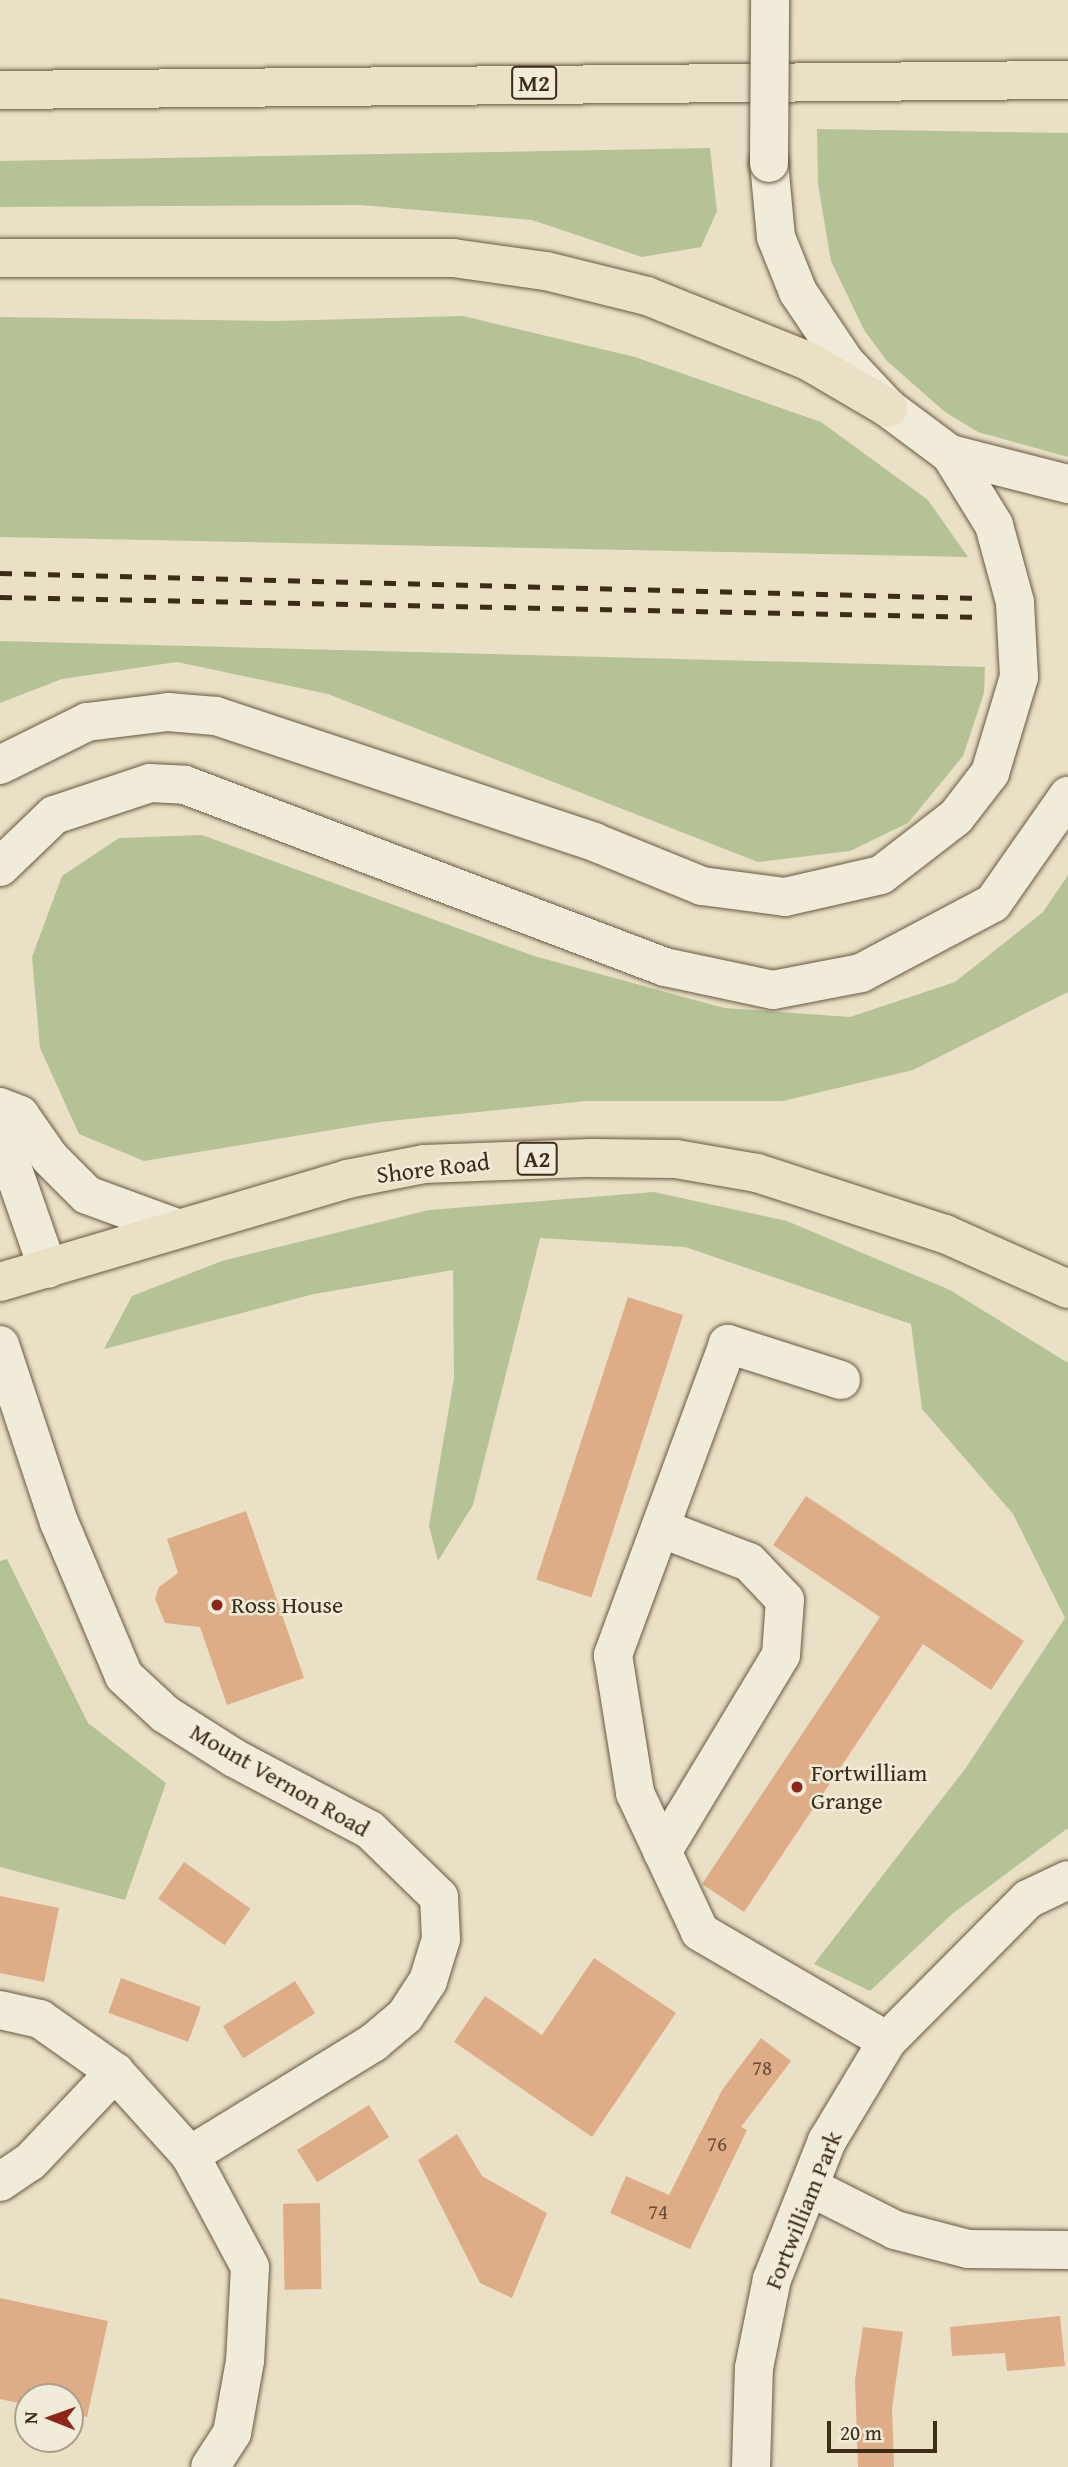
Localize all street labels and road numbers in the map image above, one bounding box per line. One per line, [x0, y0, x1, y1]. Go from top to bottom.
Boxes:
road number: M2 [510, 64, 558, 102]
road number: A2 [516, 1140, 558, 1178]
street label: Shore Road [375, 1147, 491, 1189]
street label: Mount Vernon Road [185, 1717, 375, 1843]
street label: Fortwilliam Park [758, 2127, 848, 2293]

